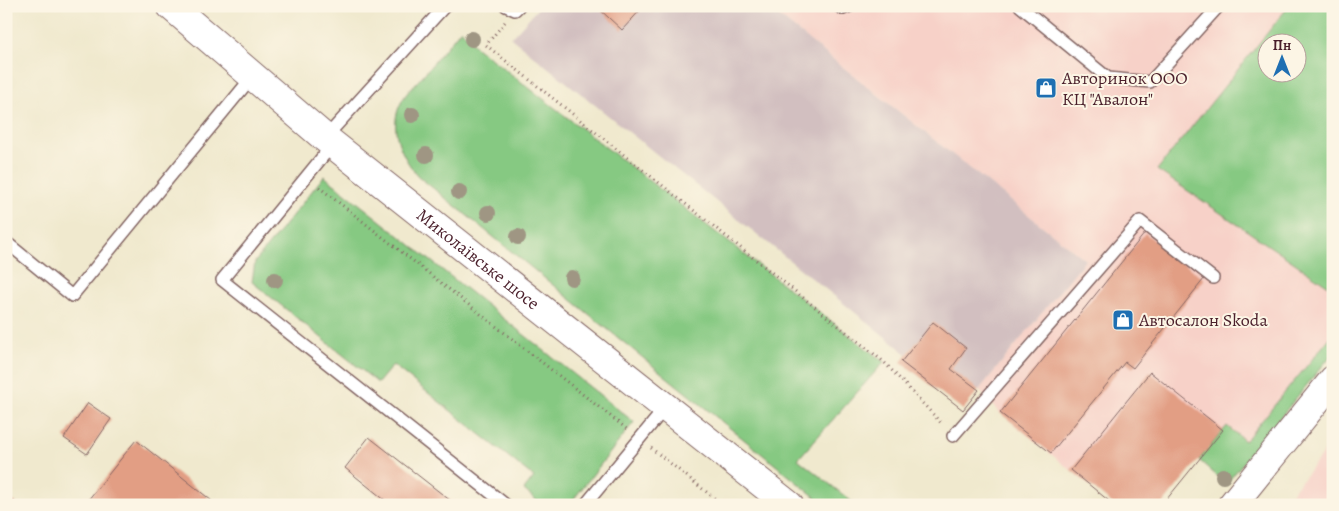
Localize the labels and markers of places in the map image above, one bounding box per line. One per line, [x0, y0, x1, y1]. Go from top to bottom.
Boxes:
place label: Авторинок ООО КЦ "Авалон" [1061, 66, 1188, 111]
shop icon: Авторинок ООО КЦ "Авалон" [1034, 76, 1058, 100]
shop icon: Автосалон Skoda [1111, 308, 1135, 332]
place label: Автосалон Skoda [1138, 308, 1268, 332]

